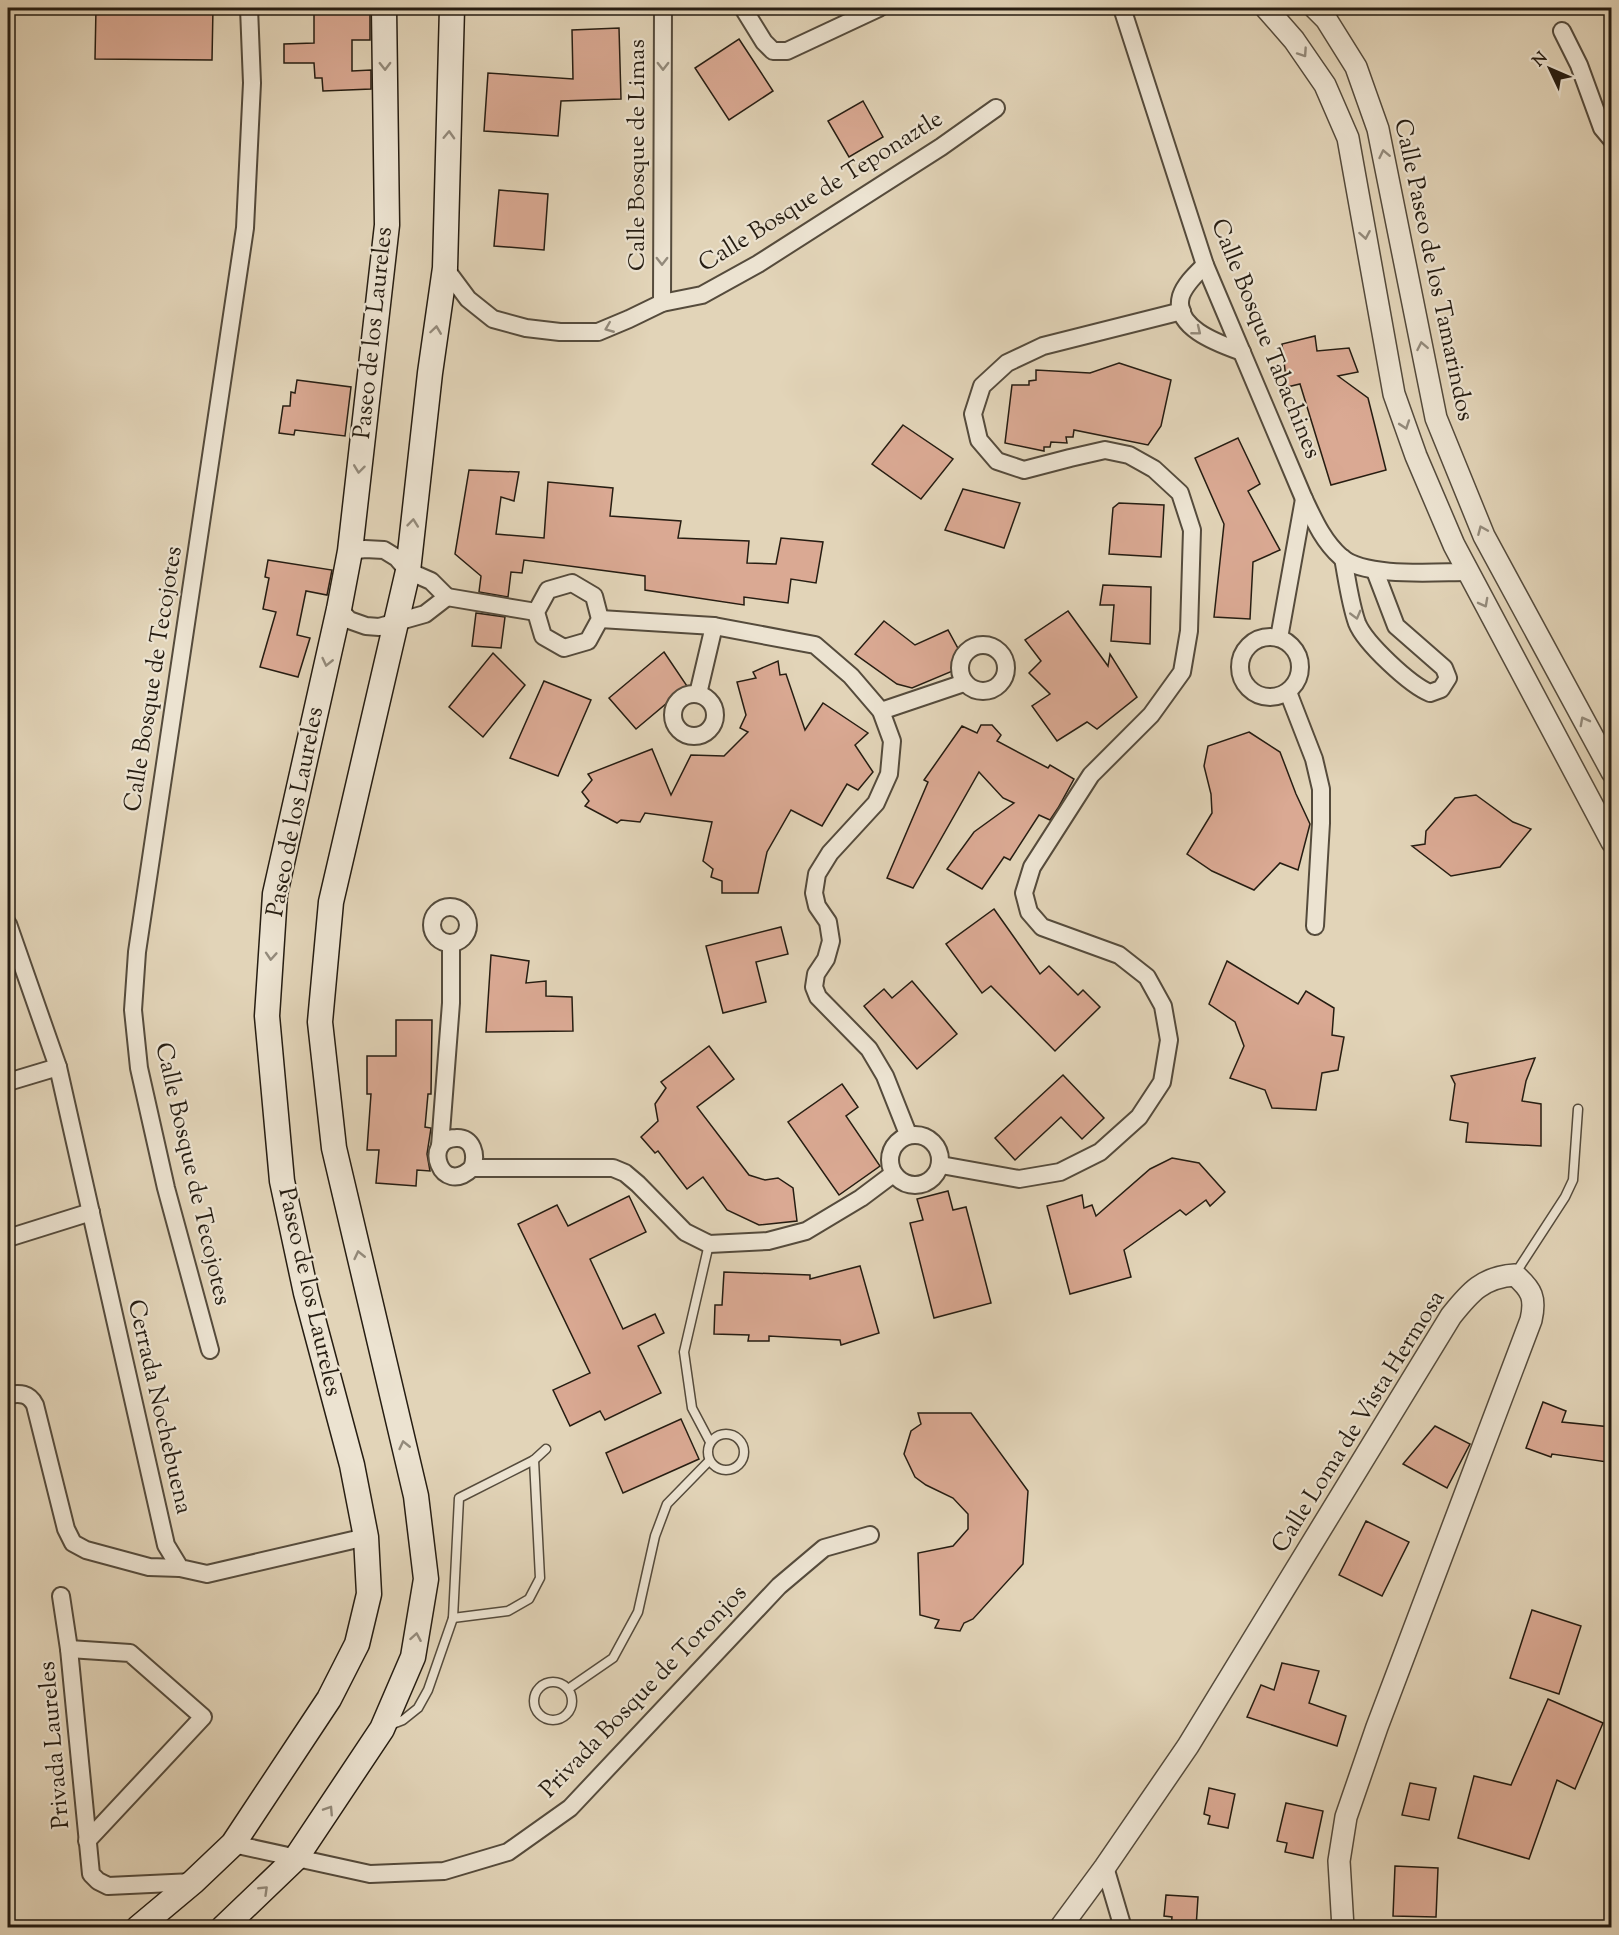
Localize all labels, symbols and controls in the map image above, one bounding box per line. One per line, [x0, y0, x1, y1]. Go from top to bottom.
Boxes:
street label: Calle Bosque de Limas [621, 39, 655, 271]
north arrow [1520, 39, 1580, 99]
one-way arrow [1296, 46, 1307, 57]
text: N [1528, 48, 1554, 73]
one-way arrow [379, 61, 391, 70]
one-way arrow [657, 61, 669, 70]
street label: Calle Bosque de Teponaztle [692, 103, 950, 281]
street label: Calle Paseo de los Tamarindos [1384, 116, 1482, 424]
one-way arrow [442, 131, 455, 140]
one-way arrow [1378, 150, 1391, 160]
street label: Calle Bosque Tabachines [1201, 214, 1329, 464]
street label: Paseo de los Laureles [346, 225, 402, 441]
one-way arrow [1358, 230, 1371, 240]
one-way arrow [656, 256, 668, 265]
one-way arrow [604, 320, 615, 333]
one-way arrow [1190, 323, 1201, 334]
one-way arrow [429, 325, 441, 334]
one-way arrow [1416, 341, 1429, 351]
one-way arrow [1397, 420, 1410, 430]
one-way arrow [353, 465, 366, 474]
one-way arrow [407, 519, 419, 528]
one-way arrow [1477, 526, 1489, 537]
street label: Calle Bosque de Tecojotes [116, 544, 192, 814]
one-way arrow [1477, 597, 1488, 608]
one-way arrow [1348, 610, 1361, 620]
one-way arrow [322, 656, 335, 666]
street label: Paseo de los Laureles [259, 704, 333, 920]
one-way arrow [1580, 716, 1591, 727]
one-way arrow [264, 951, 277, 960]
street label: Calle Bosque de Tecojotes [145, 1039, 239, 1309]
street label: Paseo de los Laureles [268, 1184, 350, 1400]
one-way arrow [353, 1250, 366, 1260]
street label: Calle Loma de Vista Hermosa [1264, 1284, 1454, 1560]
street label: Cerrada Nochebuena [118, 1296, 200, 1518]
one-way arrow [399, 1440, 412, 1450]
street label: Privada Bosque de Toronjos [533, 1577, 755, 1807]
one-way arrow [409, 1633, 422, 1643]
street label: Privada Laureles [31, 1660, 79, 1830]
one-way arrow [321, 1805, 332, 1816]
one-way arrow [256, 1886, 267, 1897]

